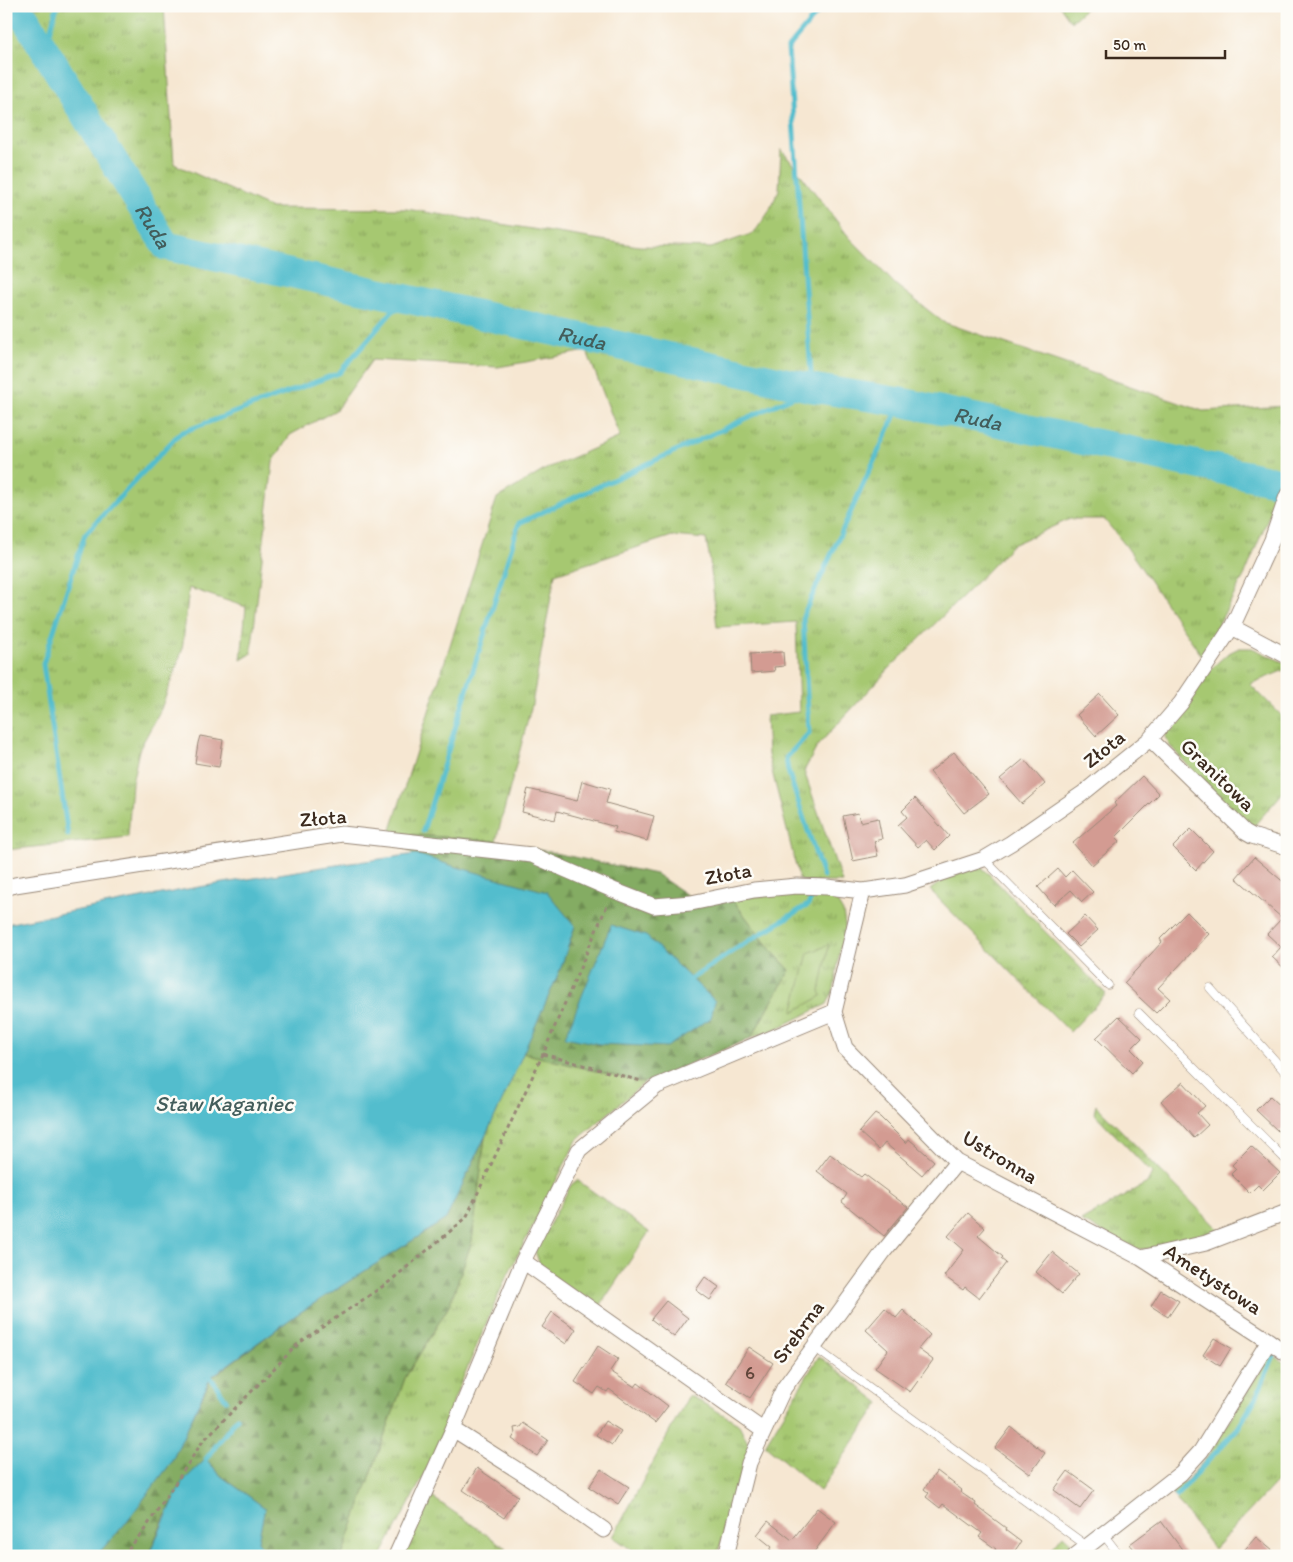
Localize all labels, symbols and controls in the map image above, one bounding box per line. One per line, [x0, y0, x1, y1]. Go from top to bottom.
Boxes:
scale bar [1106, 28, 1224, 60]
text: 50 m [1113, 36, 1146, 54]
water label: Ruda [129, 198, 178, 254]
water label: Ruda [555, 320, 610, 357]
water label: Ruda [951, 400, 1005, 437]
street label: Złota [1078, 724, 1130, 773]
street label: Granitowa [1176, 733, 1261, 816]
street label: Złota [299, 803, 347, 832]
street label: Złota [703, 857, 753, 890]
water label: Staw Kaganiec [155, 1090, 295, 1117]
street label: Ustronna [958, 1124, 1042, 1189]
street label: Ametystowa [1160, 1238, 1267, 1320]
street label: Srebrna [766, 1295, 829, 1368]
house number: 6 [745, 1361, 755, 1384]

